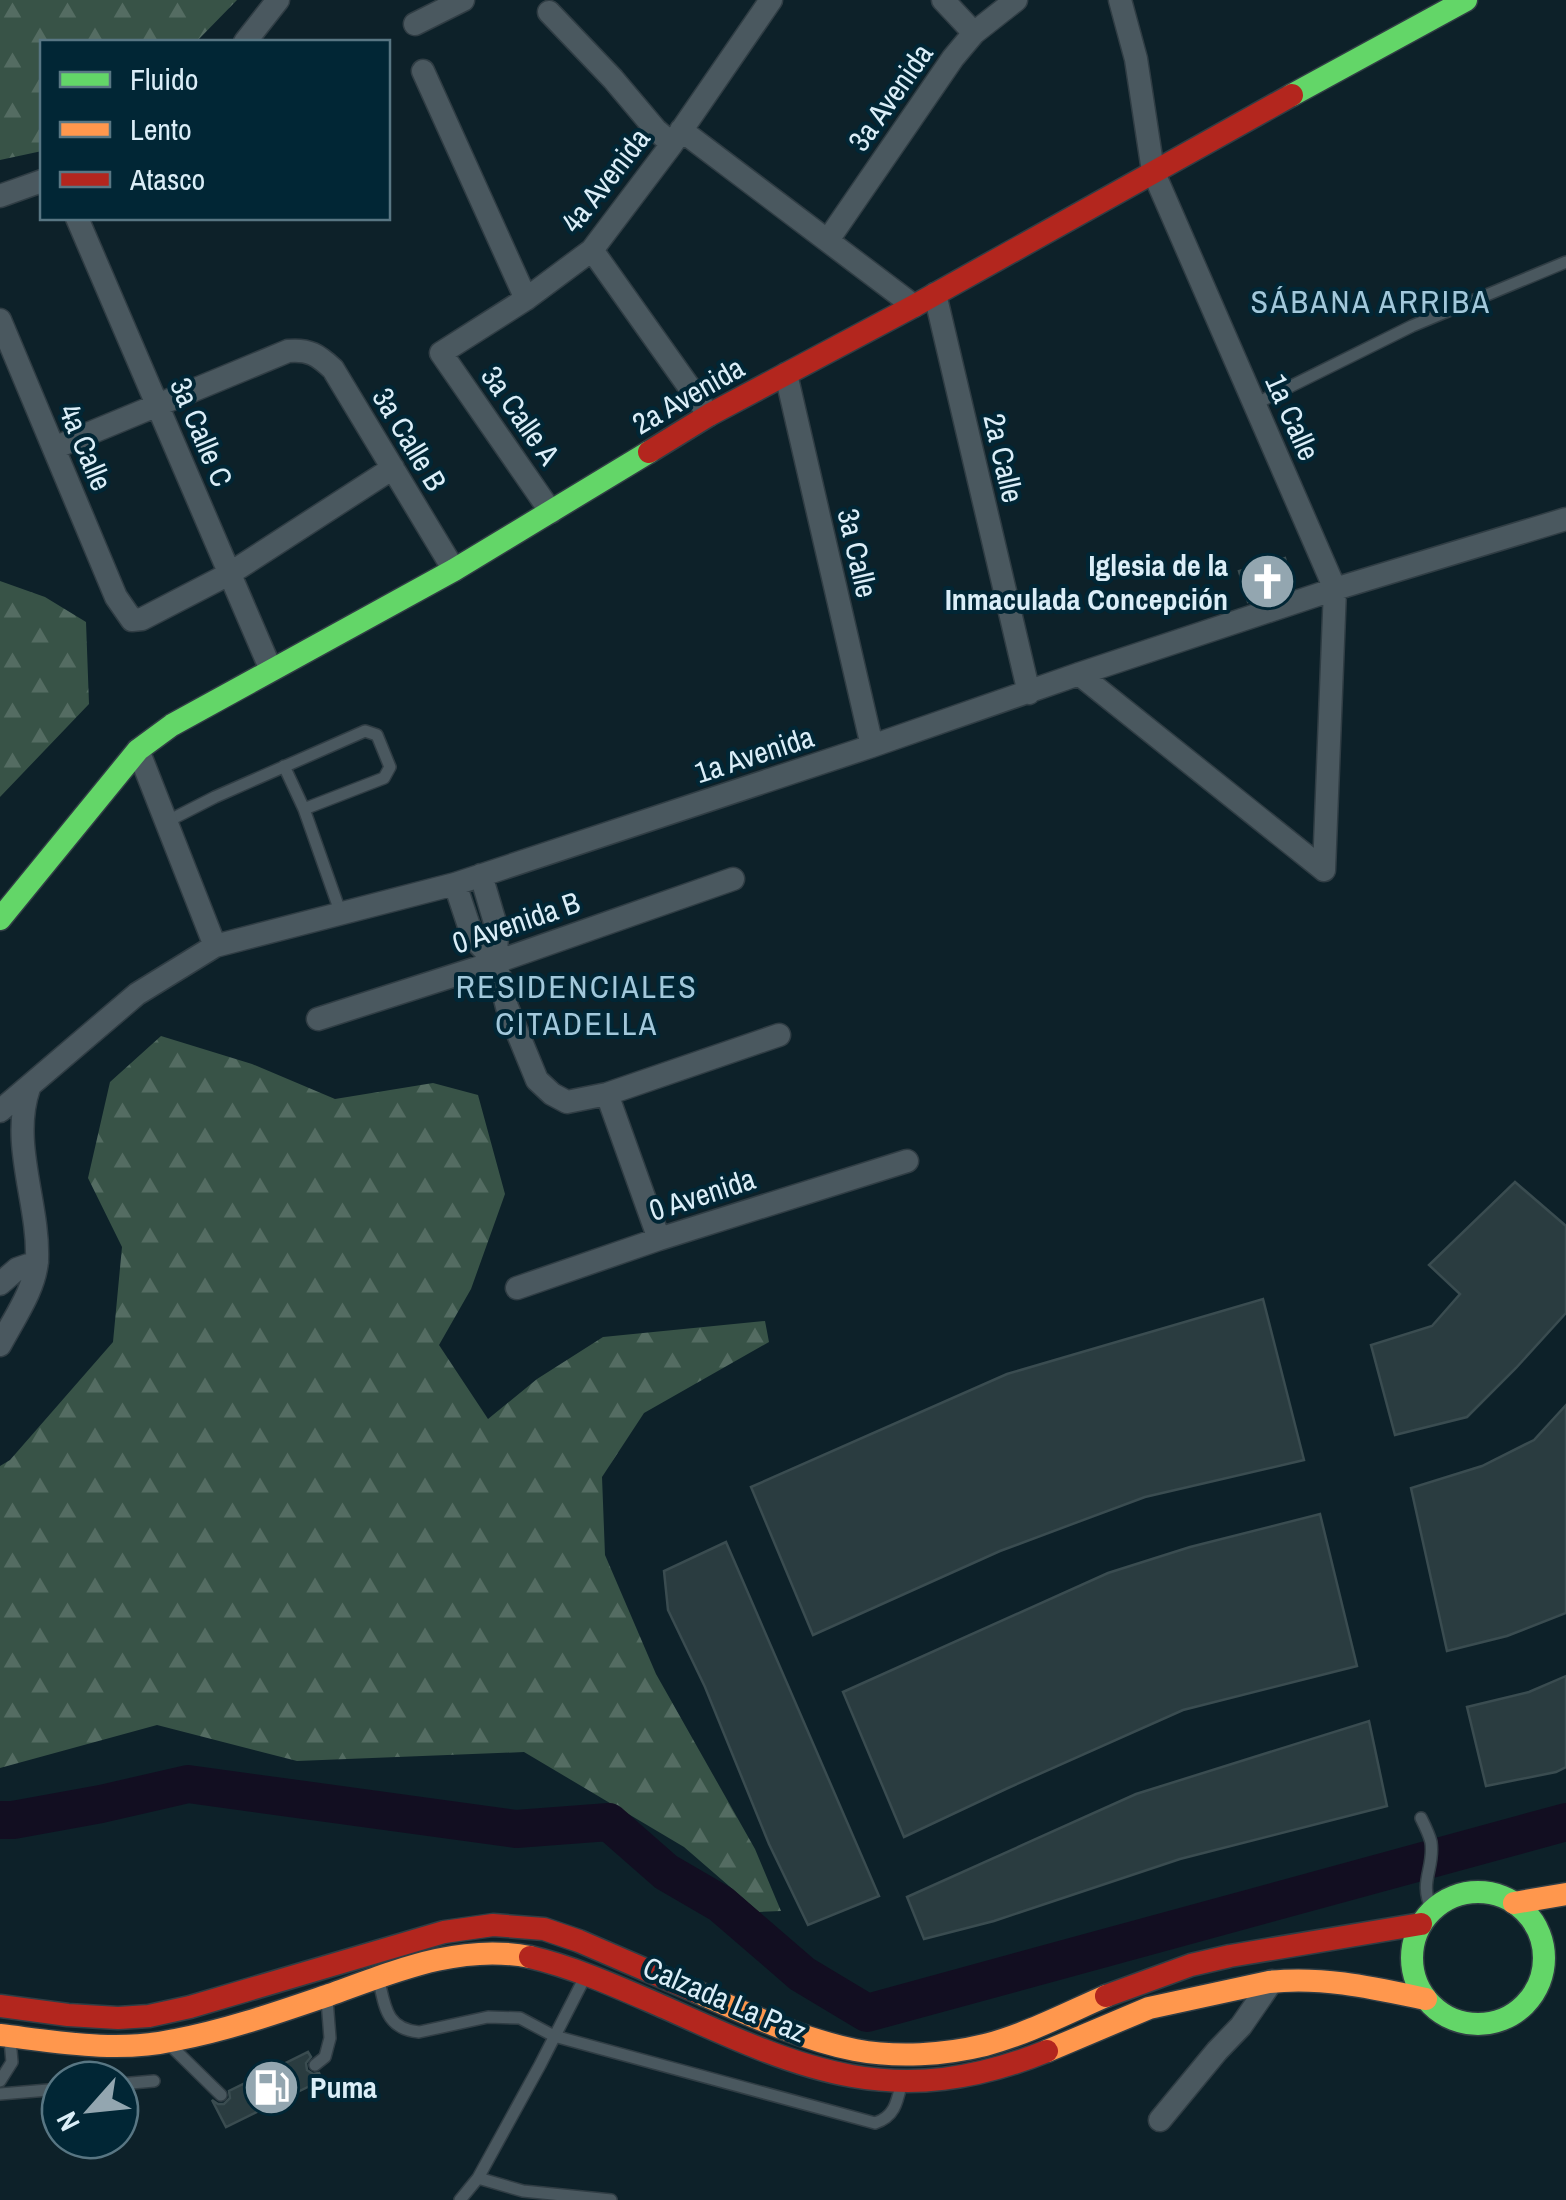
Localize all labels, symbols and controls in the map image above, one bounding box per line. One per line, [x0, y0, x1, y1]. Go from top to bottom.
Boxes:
street label: 3a Avenida [838, 35, 942, 159]
legend [40, 40, 390, 220]
text: Fluido [130, 59, 198, 99]
text: Lento [130, 109, 192, 149]
street label: 4a Avenida [551, 119, 659, 241]
text: Atasco [129, 159, 205, 199]
district label: SÁBANA ARRIBA [1250, 280, 1492, 323]
street label: 2a Avenida [625, 347, 751, 443]
street label: 3a Calle A [472, 358, 570, 473]
street label: 1a Calle [1256, 368, 1330, 466]
street label: 3a Calle C [161, 371, 243, 493]
street label: 3a Calle B [364, 380, 456, 498]
street label: 4a Calle [50, 398, 122, 496]
street label: 2a Calle [974, 410, 1034, 506]
street label: 3a Calle [828, 505, 888, 601]
place label: Iglesia de la Inmaculada Concepción [945, 545, 1228, 619]
church icon: Iglesia de la Inmaculada Concepción [1237, 552, 1297, 612]
street label: 1a Avenida [689, 716, 819, 792]
street label: 0 Avenida B [447, 882, 585, 962]
district label: RESIDENCIALES CITADELLA [456, 965, 698, 1045]
street label: 0 Avenida [644, 1158, 760, 1230]
street label: Calzada La Paz [637, 1947, 813, 2051]
fuel station icon: Puma [241, 2057, 301, 2117]
north arrow [40, 2060, 140, 2160]
place label: Puma [310, 2067, 377, 2107]
text: N [47, 2105, 88, 2137]

